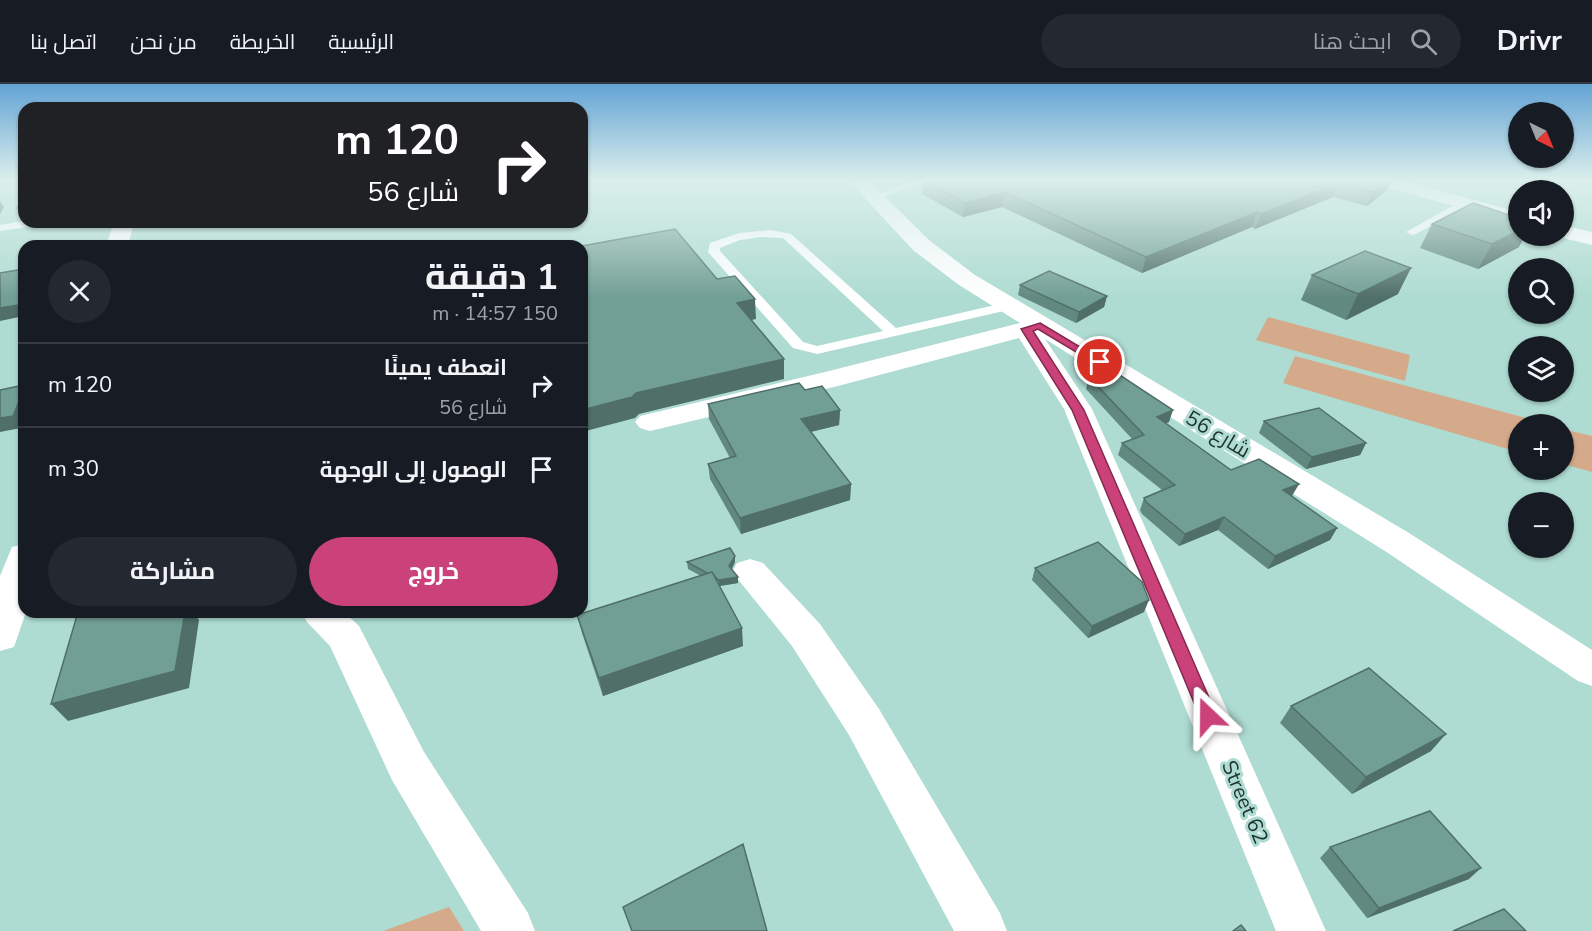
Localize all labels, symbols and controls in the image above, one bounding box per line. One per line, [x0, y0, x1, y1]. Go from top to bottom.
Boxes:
search box [1041, 14, 1461, 68]
text: Drivr [1497, 22, 1562, 60]
icon: search [1407, 25, 1440, 58]
text: ابحث هنا [1313, 27, 1392, 57]
text: اتصل بنا [30, 28, 97, 56]
text: من نحن [130, 28, 197, 56]
text: الخريطة [230, 28, 295, 56]
text: الرئيسية [328, 28, 394, 56]
north arrow [1508, 102, 1574, 168]
map controls [1508, 102, 1574, 558]
text: 120 m [335, 112, 459, 169]
icon: right [480, 126, 558, 204]
text: شارع 56 [367, 174, 459, 211]
button: sound [1508, 180, 1574, 246]
text: 1 دقيقة [425, 253, 558, 302]
button: search [1508, 258, 1574, 324]
button: close [48, 260, 111, 323]
text: 150 m · 14:57 [432, 300, 558, 327]
pin [1074, 336, 1125, 387]
button: layers [1508, 336, 1574, 402]
icon: arrive [1083, 345, 1116, 378]
text: انعطف يمينًا [384, 353, 507, 383]
icon: right [525, 369, 558, 402]
text: 120 m [48, 370, 112, 400]
text: شارع 56 [439, 394, 507, 421]
street label: شارع 56 [1180, 404, 1256, 464]
button: + [1508, 414, 1574, 480]
icon: arrive [525, 453, 558, 486]
text: 30 m [48, 454, 99, 484]
text: الوصول إلى الوجهة [320, 455, 507, 485]
button: − [1508, 492, 1574, 558]
button: مشاركة [48, 537, 297, 606]
button: خروج [309, 537, 558, 606]
position arrow [1176, 684, 1240, 748]
street label: Street 62 [1215, 756, 1275, 848]

